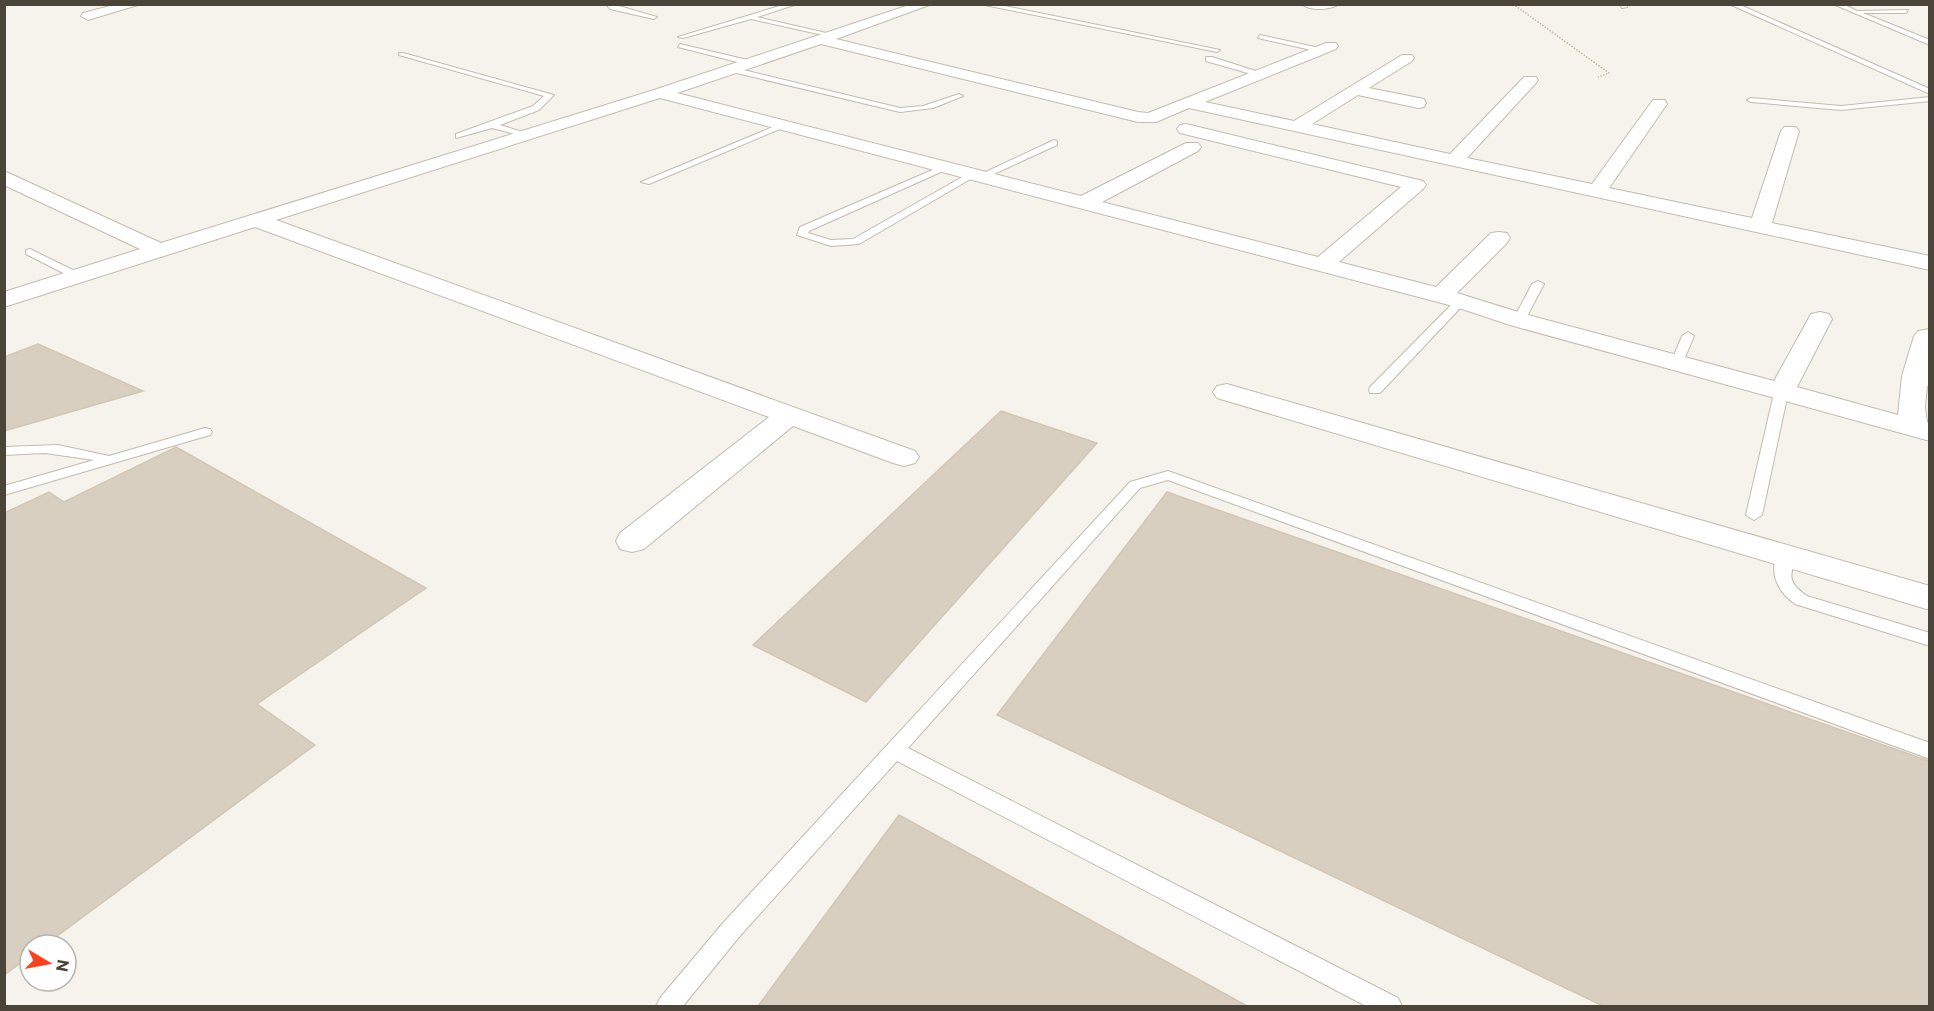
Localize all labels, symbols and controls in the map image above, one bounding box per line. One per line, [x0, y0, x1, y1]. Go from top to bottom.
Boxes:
north arrow [18, 933, 78, 993]
text: N [53, 958, 74, 973]

